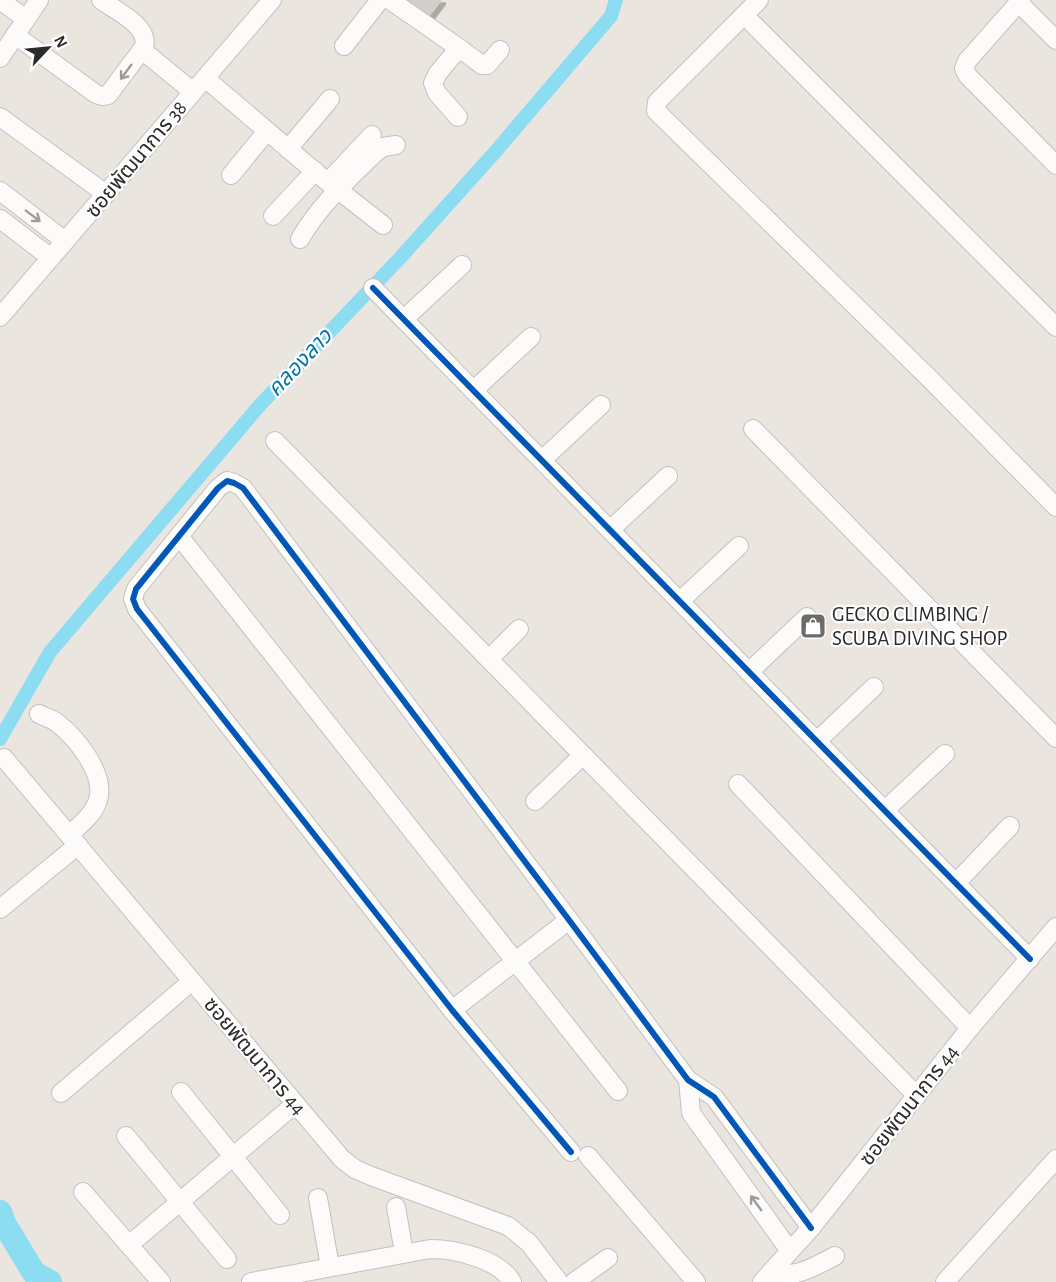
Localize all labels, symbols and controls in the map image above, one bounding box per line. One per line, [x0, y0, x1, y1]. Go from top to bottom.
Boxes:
north arrow [18, 18, 78, 78]
text: N [51, 33, 70, 50]
one-way arrow [120, 64, 132, 80]
street label: ซอยพัฒนาการ 38 [82, 97, 191, 221]
one-way arrow [24, 210, 40, 222]
water label: คลองลาว [263, 324, 337, 400]
place label: GECKO CLIMBING / SCUBA DIVING SHOP [832, 604, 1007, 649]
shop icon: GECKO CLIMBING / SCUBA DIVING SHOP [798, 611, 828, 641]
street label: ซอยพัฒนาการ 44 [200, 994, 310, 1119]
street label: ซอยพัฒนาการ 44 [856, 1041, 963, 1169]
one-way arrow [750, 1195, 762, 1212]

